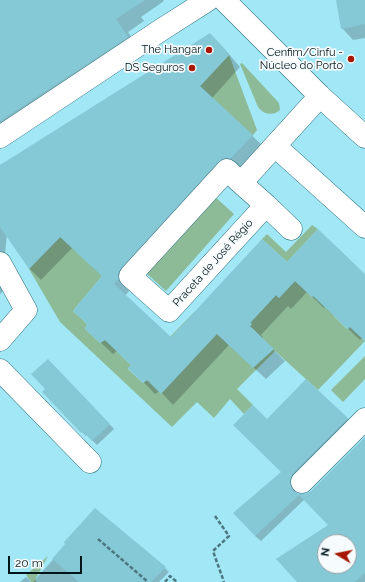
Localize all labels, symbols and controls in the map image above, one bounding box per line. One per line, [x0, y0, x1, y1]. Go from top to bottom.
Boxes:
place label: The Hangar [141, 43, 201, 57]
marker: The Hangar [204, 45, 214, 55]
place label: Cenfim/Cinfu - Núcleo do Porto [260, 46, 343, 72]
marker: Cenfim/Cinfu - Núcleo do Porto [346, 54, 356, 64]
place label: DS Seguros [125, 61, 184, 75]
marker: DS Seguros [187, 63, 197, 73]
street label: Praceta de José Régio [170, 217, 256, 309]
north arrow [317, 534, 357, 574]
text: N [319, 547, 333, 557]
scale bar [10, 548, 84, 574]
text: 20 m [15, 556, 43, 570]

